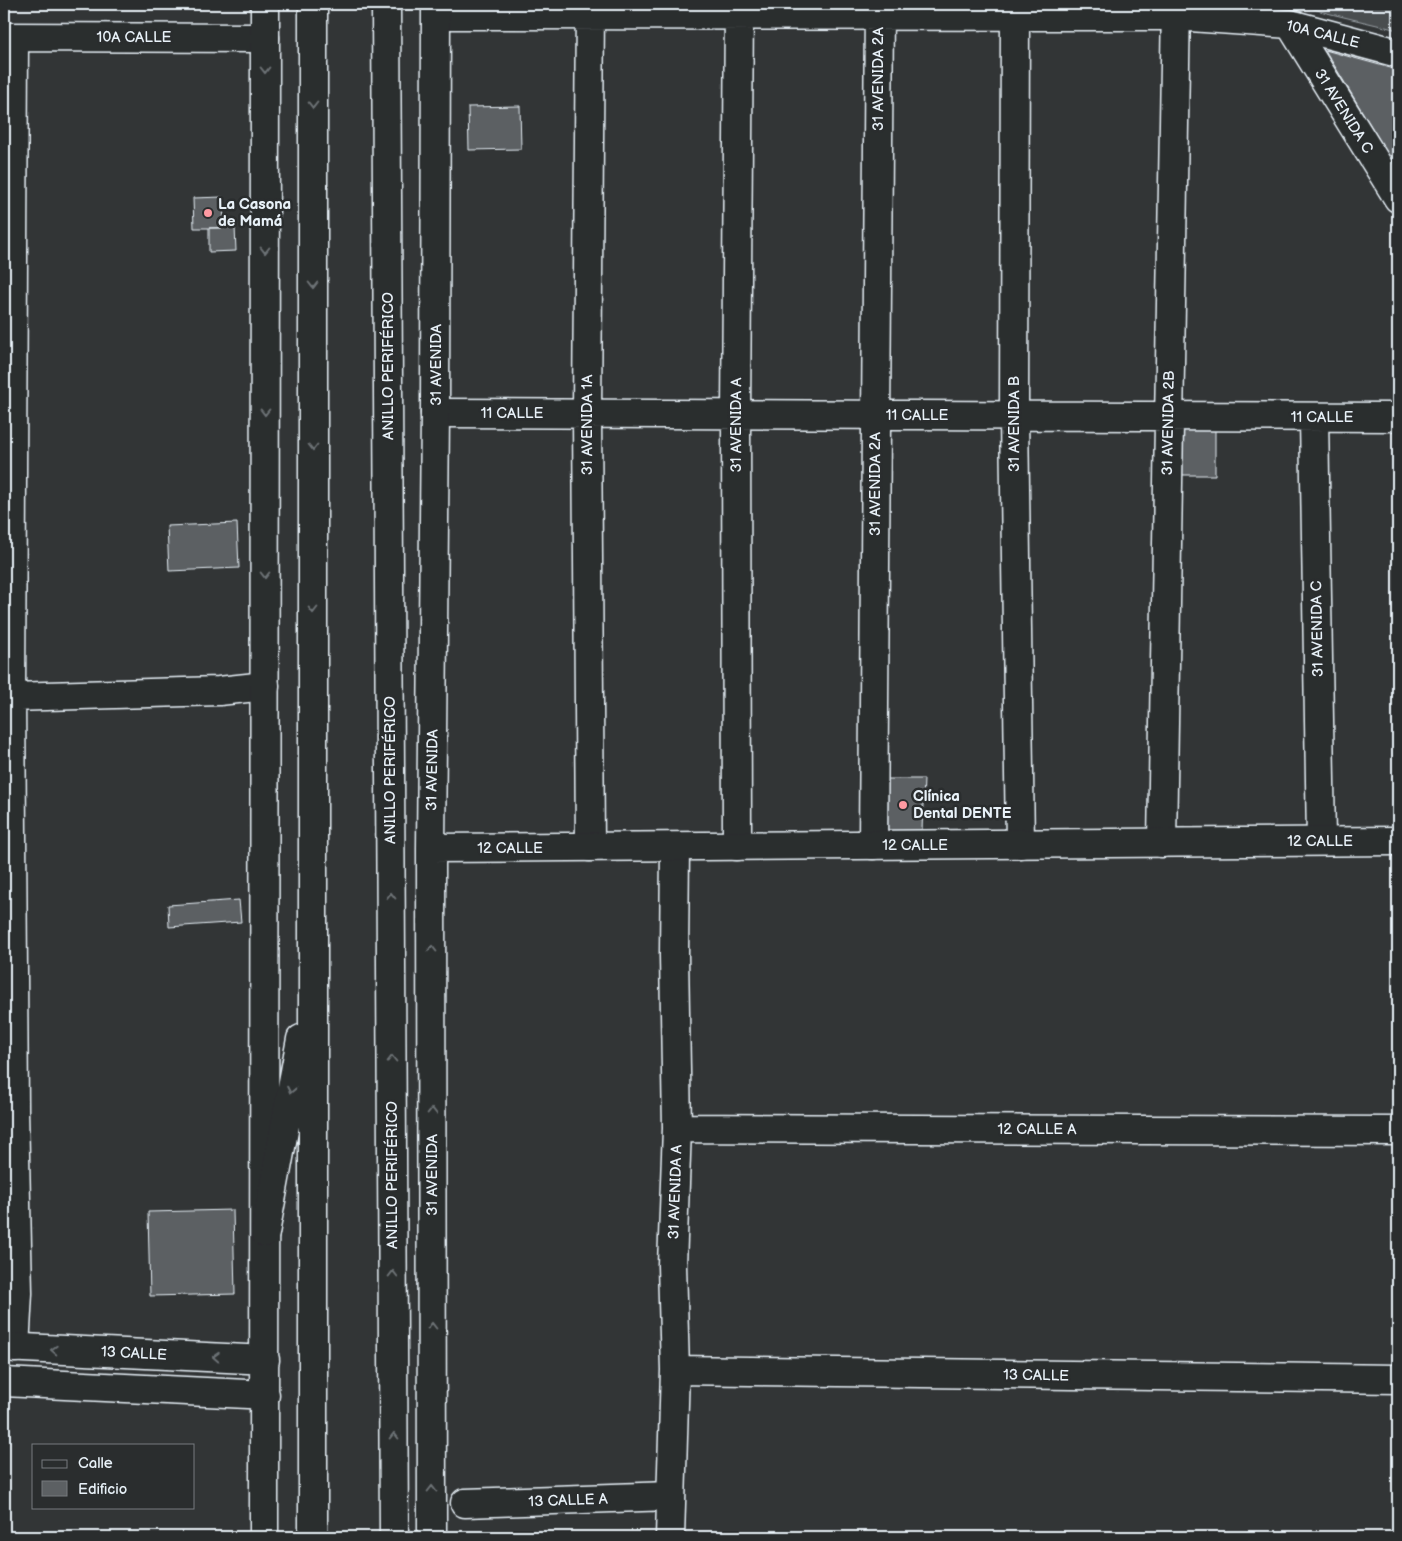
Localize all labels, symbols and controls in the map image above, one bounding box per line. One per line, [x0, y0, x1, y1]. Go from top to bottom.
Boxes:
street label: 10A CALLE [1284, 16, 1362, 53]
street label: 31 AVENIDA 2A [869, 26, 888, 131]
street label: 10A CALLE [97, 28, 172, 47]
street label: 31 AVENIDA C [1310, 65, 1377, 157]
one-way arrow [260, 66, 270, 74]
one-way arrow [308, 102, 318, 109]
place label: La Casona de Mamá [218, 195, 291, 231]
marker: La Casona de Mamá [202, 207, 214, 219]
one-way arrow [260, 246, 270, 254]
one-way arrow [308, 282, 318, 289]
street label: ANILLO PERIFÉRICO [379, 292, 398, 440]
street label: 31 AVENIDA [427, 323, 446, 406]
street label: 31 AVENIDA 2B [1158, 370, 1179, 476]
street label: 31 AVENIDA 1A [578, 374, 597, 475]
street label: 31 AVENIDA B [1005, 376, 1024, 472]
street label: 31 AVENIDA A [727, 377, 746, 472]
street label: 11 CALLE [481, 404, 543, 423]
street label: 11 CALLE [886, 406, 948, 425]
street label: 11 CALLE [1291, 408, 1353, 427]
one-way arrow [260, 409, 270, 417]
street label: 31 AVENIDA 2A [866, 431, 885, 536]
one-way arrow [308, 444, 318, 452]
one-way arrow [260, 572, 270, 579]
street label: 31 AVENIDA C [1307, 580, 1328, 677]
one-way arrow [308, 606, 318, 614]
street label: ANILLO PERIFÉRICO [381, 696, 400, 844]
street label: 31 AVENIDA [422, 728, 443, 811]
place label: Clínica Dental DENTE [913, 787, 1012, 823]
marker: Clínica Dental DENTE [897, 799, 909, 811]
street label: 12 CALLE [1287, 832, 1353, 851]
street label: 12 CALLE [882, 836, 948, 855]
street label: 12 CALLE [477, 839, 543, 858]
one-way arrow [386, 892, 396, 900]
one-way arrow [427, 944, 437, 952]
one-way arrow [387, 1054, 397, 1062]
one-way arrow [287, 1086, 297, 1094]
street label: ANILLO PERIFÉRICO [383, 1101, 402, 1249]
one-way arrow [427, 1107, 437, 1114]
street label: 12 CALLE A [998, 1120, 1077, 1139]
street label: 31 AVENIDA [423, 1133, 442, 1216]
street label: 31 AVENIDA A [664, 1143, 687, 1240]
one-way arrow [388, 1269, 398, 1277]
one-way arrow [427, 1322, 437, 1330]
street label: 13 CALLE [100, 1342, 168, 1365]
one-way arrow [49, 1344, 57, 1355]
one-way arrow [212, 1352, 220, 1363]
street label: 13 CALLE [1003, 1365, 1069, 1386]
one-way arrow [389, 1432, 399, 1440]
legend [32, 1444, 195, 1508]
text: Calle [78, 1454, 113, 1473]
text: Edificio [78, 1480, 127, 1499]
one-way arrow [427, 1484, 437, 1492]
street label: 13 CALLE A [528, 1490, 609, 1511]

